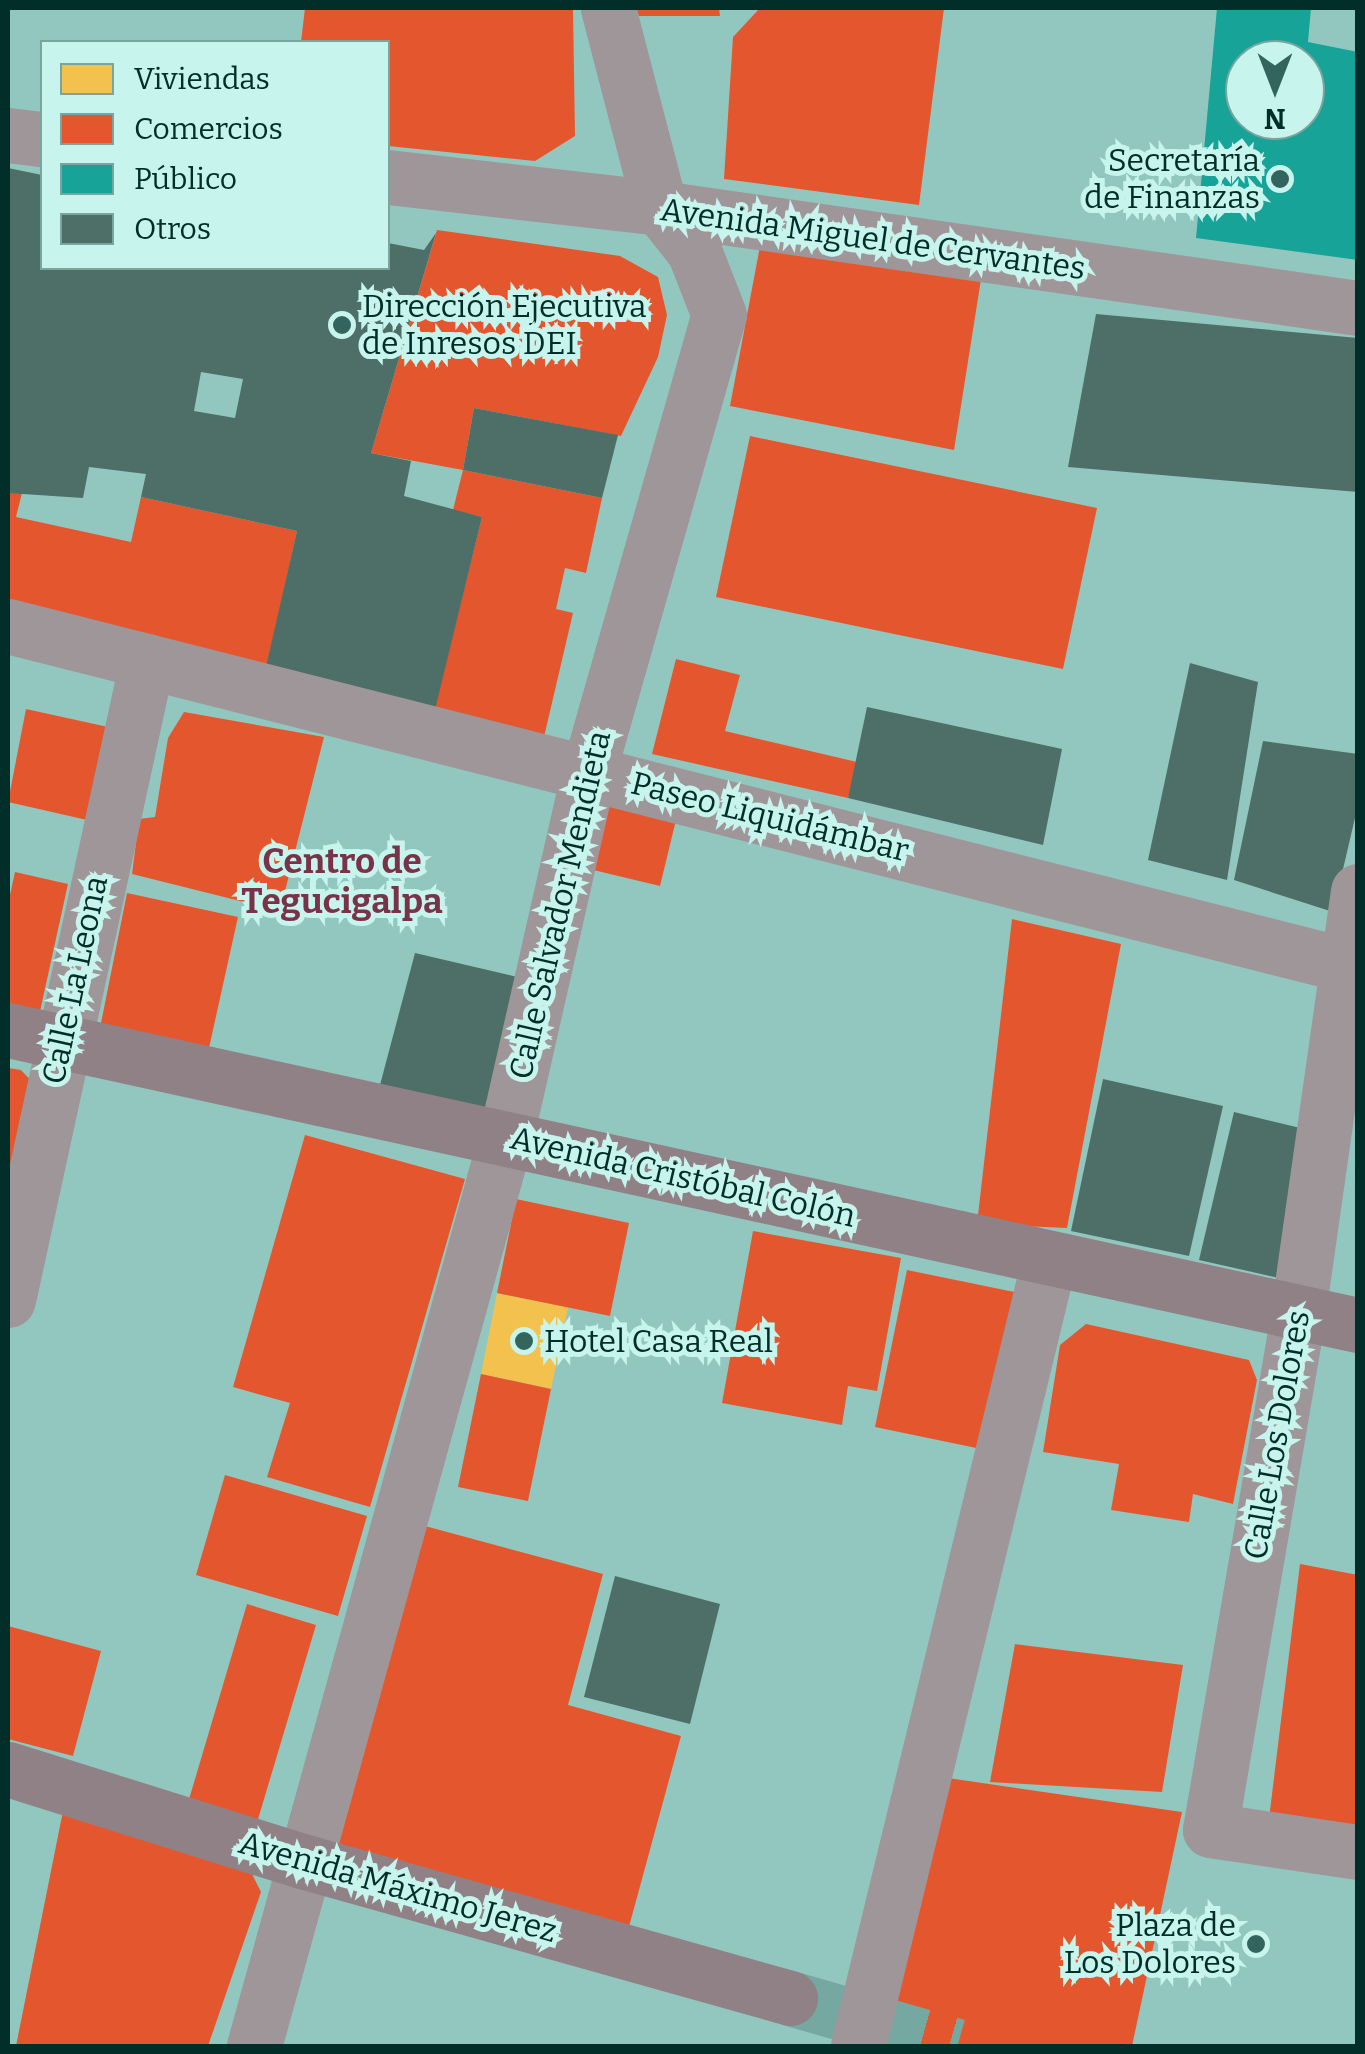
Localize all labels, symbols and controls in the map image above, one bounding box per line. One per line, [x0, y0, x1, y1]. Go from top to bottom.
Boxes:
legend [40, 40, 390, 270]
north arrow [1225, 40, 1325, 140]
text: Viviendas [134, 61, 270, 97]
text: N [1264, 102, 1286, 135]
text: Comercios [134, 111, 283, 147]
place label: Secretaría de Finanzas [1084, 142, 1260, 217]
text: Público [134, 161, 237, 197]
marker: Secretaría de Finanzas [1269, 168, 1291, 190]
street label: Avenida Miguel de Cervantes [658, 190, 1088, 288]
text: Otros [134, 211, 211, 247]
place label: Dirección Ejecutiva de Inresos DEI [362, 288, 647, 363]
marker: Dirección Ejecutiva de Inresos DEI [331, 314, 353, 336]
street label: Calle Salvador Mendieta [501, 727, 619, 1083]
street label: Paseo Liquidámbar [627, 764, 913, 870]
district label: Centro de Tegucigalpa [241, 840, 443, 922]
street label: Calle La Leona [34, 872, 116, 1088]
street label: Avenida Cristóbal Colón [507, 1119, 859, 1235]
street label: Calle Los Dolores [1236, 1308, 1318, 1562]
place label: Hotel Casa Real [544, 1322, 773, 1360]
marker: Hotel Casa Real [513, 1330, 535, 1352]
street label: Avenida Máximo Jerez [235, 1823, 561, 1951]
place label: Plaza de Los Dolores [1064, 1907, 1236, 1982]
marker: Plaza de Los Dolores [1245, 1933, 1267, 1955]

